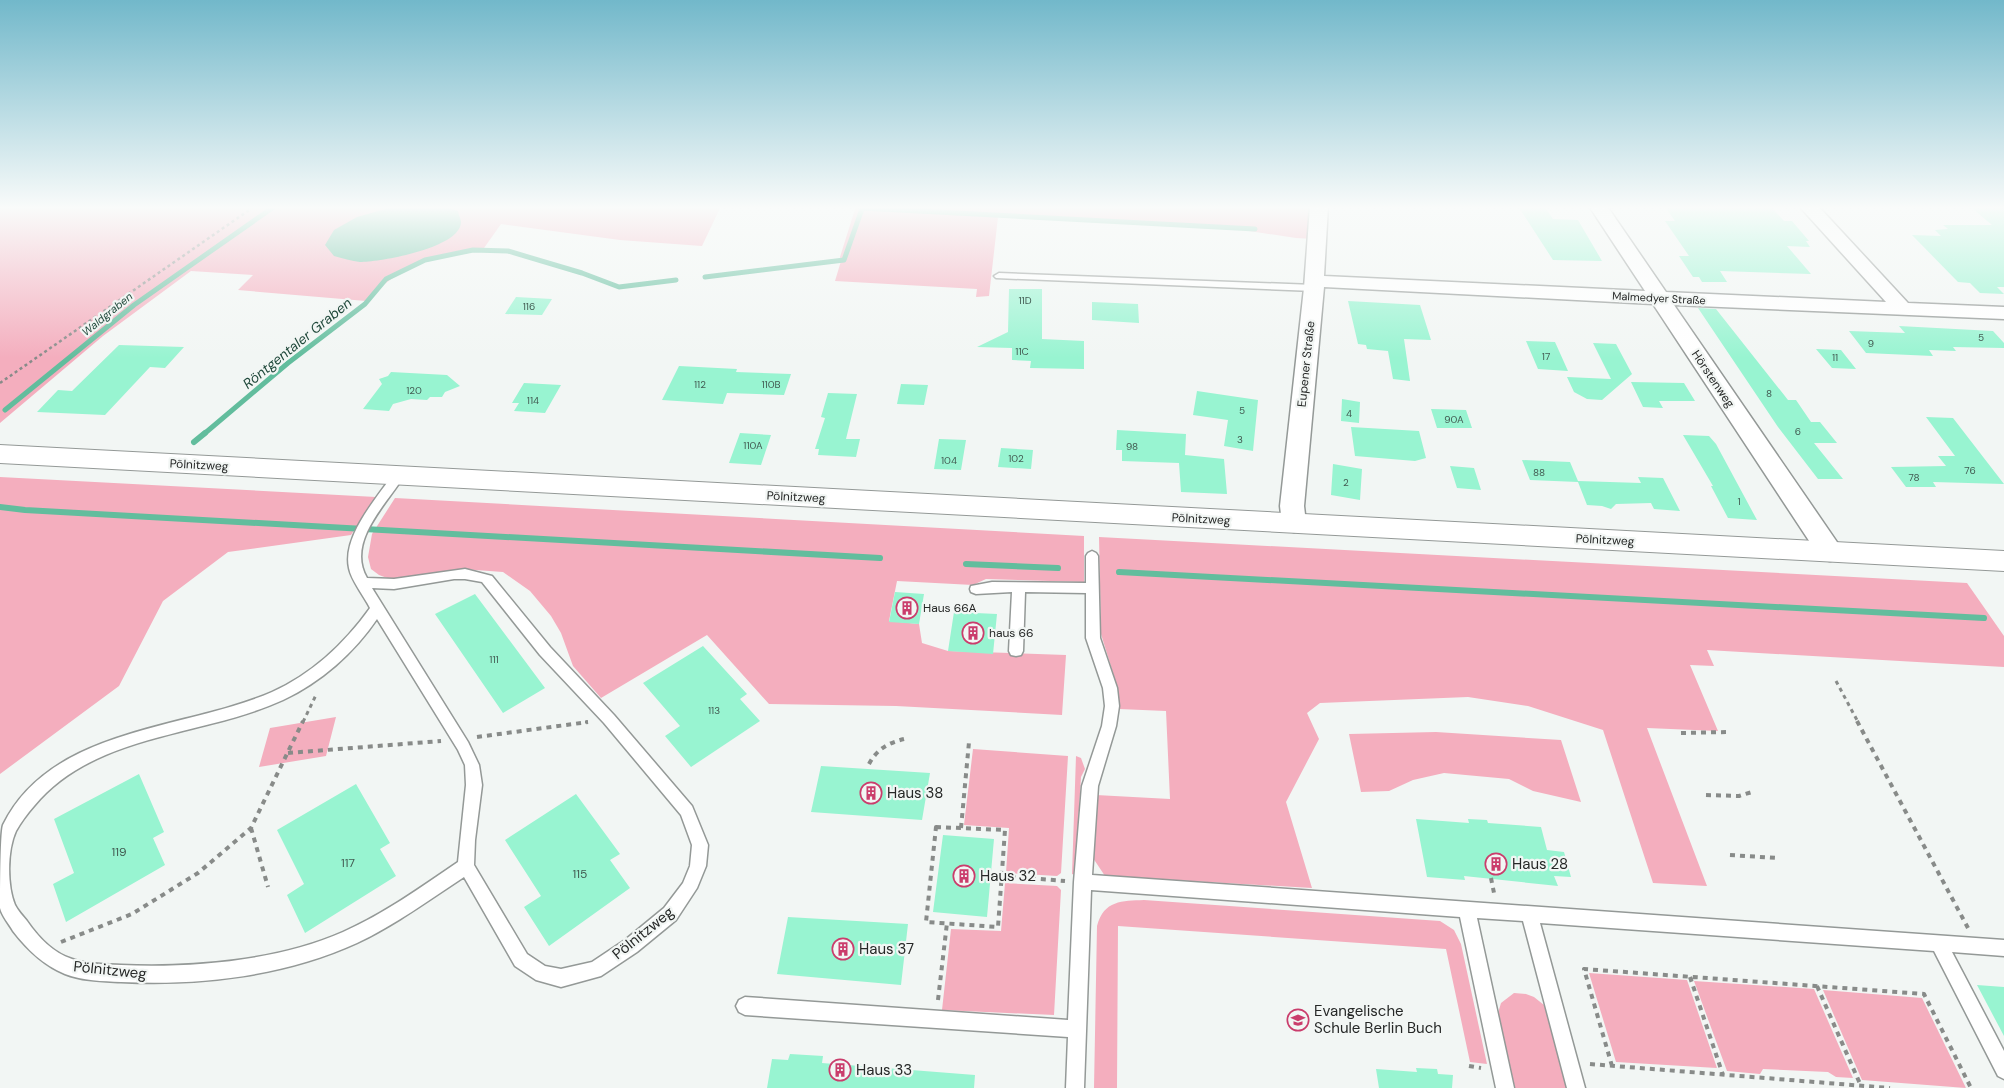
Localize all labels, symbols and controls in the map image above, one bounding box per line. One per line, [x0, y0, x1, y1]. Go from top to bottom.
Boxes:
water label: Waldgraben [79, 289, 135, 339]
street label: Malmedyer Straße [1612, 289, 1706, 307]
water label: Röntgentaler Graben [239, 294, 355, 392]
house number: 11D [1018, 294, 1032, 307]
house number: 116 [523, 300, 535, 313]
street label: Eupener Straße [1294, 320, 1318, 408]
house number: 5 [1978, 331, 1984, 344]
house number: 9 [1868, 337, 1874, 350]
house number: 11C [1015, 345, 1029, 358]
street label: Hörstenweg [1688, 347, 1738, 411]
house number: 17 [1542, 350, 1550, 363]
house number: 11 [1832, 351, 1838, 364]
house number: 112 [694, 378, 706, 391]
house number: 110B [761, 378, 781, 391]
house number: 120 [406, 384, 422, 397]
house number: 8 [1766, 387, 1772, 400]
house number: 114 [527, 394, 539, 407]
house number: 5 [1239, 404, 1245, 417]
house number: 4 [1346, 407, 1352, 420]
house number: 90A [1444, 413, 1464, 426]
house number: 6 [1795, 425, 1801, 438]
house number: 3 [1237, 433, 1243, 446]
house number: 110A [743, 439, 763, 452]
house number: 98 [1126, 440, 1138, 453]
house number: 102 [1008, 452, 1024, 465]
house number: 104 [941, 454, 957, 467]
street label: Pölnitzweg [169, 455, 229, 475]
house number: 76 [1964, 464, 1976, 477]
house number: 88 [1533, 466, 1545, 479]
house number: 78 [1908, 471, 1920, 484]
house number: 2 [1343, 476, 1349, 489]
street label: Pölnitzweg [766, 487, 826, 507]
house number: 1 [1737, 495, 1741, 508]
street label: Pölnitzweg [1171, 509, 1231, 529]
street label: Pölnitzweg [1575, 530, 1635, 550]
building icon: Haus 66A [895, 596, 919, 620]
place label: Haus 66A [923, 600, 976, 616]
building icon: haus 66 [961, 621, 985, 645]
place label: haus 66 [989, 625, 1034, 641]
house number: 111 [489, 653, 499, 666]
house number: 113 [708, 704, 720, 717]
building icon: Haus 38 [859, 781, 883, 805]
place label: Haus 38 [887, 783, 943, 803]
house number: 119 [111, 844, 127, 860]
building icon: Haus 28 [1484, 852, 1508, 876]
place label: Haus 28 [1512, 854, 1568, 874]
house number: 117 [341, 855, 355, 871]
building icon: Haus 32 [952, 864, 976, 888]
house number: 115 [573, 866, 587, 882]
place label: Haus 32 [980, 866, 1036, 886]
street label: Pölnitzweg [608, 902, 678, 964]
building icon: Haus 37 [831, 937, 855, 961]
place label: Haus 37 [859, 939, 914, 959]
street label: Pölnitzweg [72, 956, 148, 984]
place label: Evangelische Schule Berlin Buch [1314, 1001, 1442, 1038]
school or university icon: Evangelische Schule Berlin Buch [1286, 1008, 1310, 1032]
building icon: Haus 33 [828, 1058, 852, 1082]
place label: Haus 33 [856, 1060, 912, 1080]

